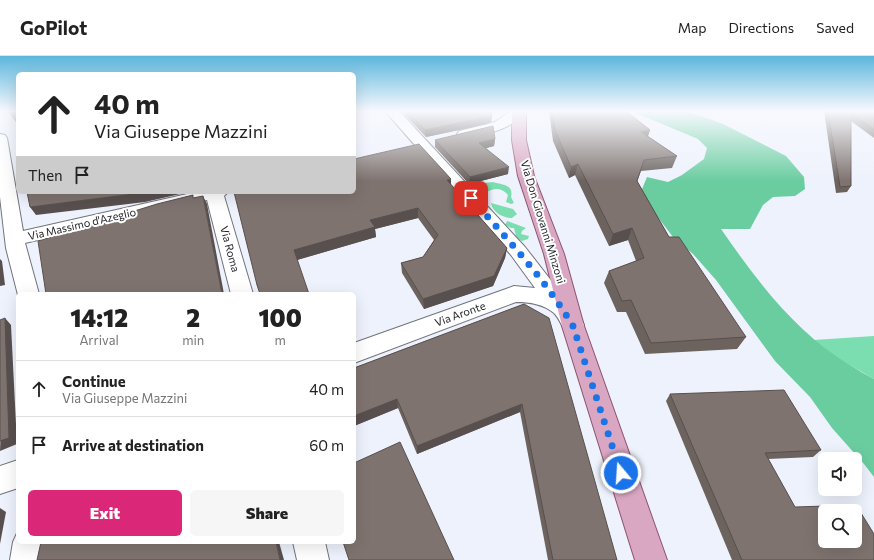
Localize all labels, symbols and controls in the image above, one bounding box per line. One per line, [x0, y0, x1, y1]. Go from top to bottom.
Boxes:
text: GoPilot [20, 16, 87, 39]
text: Map [678, 19, 707, 36]
text: Directions [729, 19, 794, 36]
text: Saved [816, 19, 854, 36]
text: 40 m [94, 86, 160, 120]
icon: ahead [28, 88, 80, 140]
text: Via Giuseppe Mazzini [94, 120, 268, 142]
street label: Via Don Giovanni Minzoni [519, 159, 568, 285]
icon: arrive [71, 164, 93, 186]
text: Then [28, 166, 63, 184]
pin [454, 181, 488, 215]
icon: arrive [460, 187, 482, 209]
street label: Via Massimo d'Azeglio [27, 205, 138, 242]
street label: Via Roma [218, 224, 243, 273]
street label: Via Aronte [433, 298, 487, 329]
text: 14:12 [70, 303, 128, 332]
text: 2 [186, 303, 200, 332]
text: 100 [258, 303, 302, 332]
text: Arrival [79, 332, 119, 348]
text: min [182, 332, 204, 348]
text: m [274, 332, 286, 348]
text: Continue [62, 372, 126, 390]
icon: ahead [28, 378, 50, 400]
text: 40 m [309, 380, 344, 398]
text: Via Giuseppe Mazzini [62, 390, 187, 406]
icon: arrive [28, 434, 50, 456]
text: Arrive at destination [62, 436, 204, 454]
text: 60 m [309, 436, 344, 454]
position arrow [600, 452, 642, 494]
map controls [818, 452, 862, 548]
button: sound [818, 452, 862, 496]
button: Exit [28, 490, 182, 536]
button: Share [190, 490, 344, 536]
button: search [818, 504, 862, 548]

